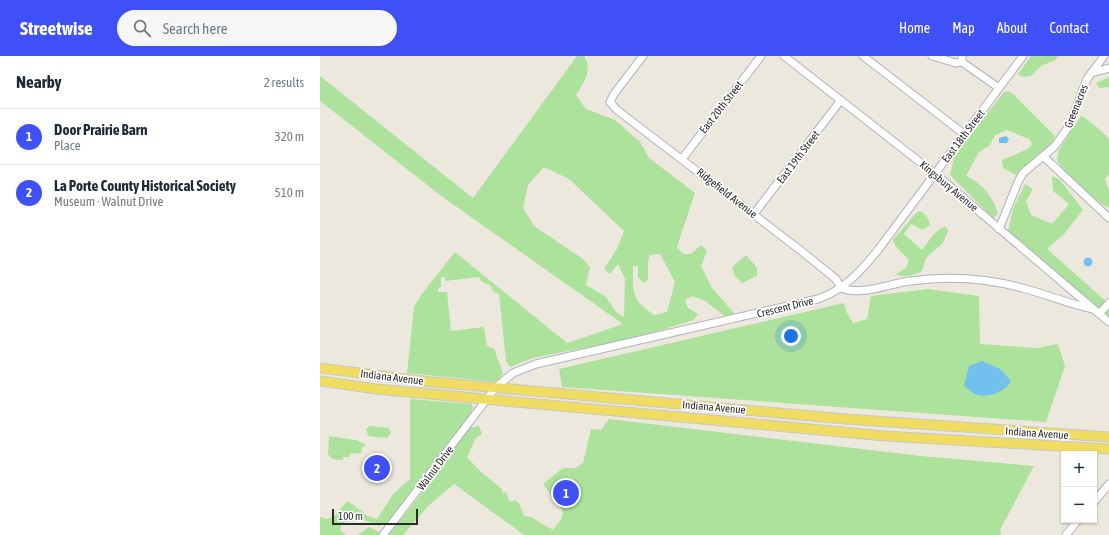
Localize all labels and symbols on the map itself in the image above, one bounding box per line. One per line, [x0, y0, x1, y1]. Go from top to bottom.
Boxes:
street label: East 20th Street [697, 79, 745, 135]
street label: Greenacres [1062, 82, 1090, 129]
street label: East 18th Street [939, 107, 987, 165]
street label: East 19th Street [774, 128, 822, 186]
street label: Kingsbury Avenue [918, 158, 980, 214]
street label: Ridgefield Avenue [694, 166, 760, 220]
street label: Crescent Drive [756, 294, 814, 320]
your location [781, 326, 801, 346]
street label: Indiana Avenue [360, 367, 424, 387]
street label: Indiana Avenue [682, 398, 746, 416]
street label: Indiana Avenue [1005, 425, 1069, 441]
street label: Walnut Drive [414, 443, 456, 493]
pin: 2 [364, 453, 390, 483]
pin: 1 [553, 478, 579, 508]
scale bar [332, 507, 418, 526]

